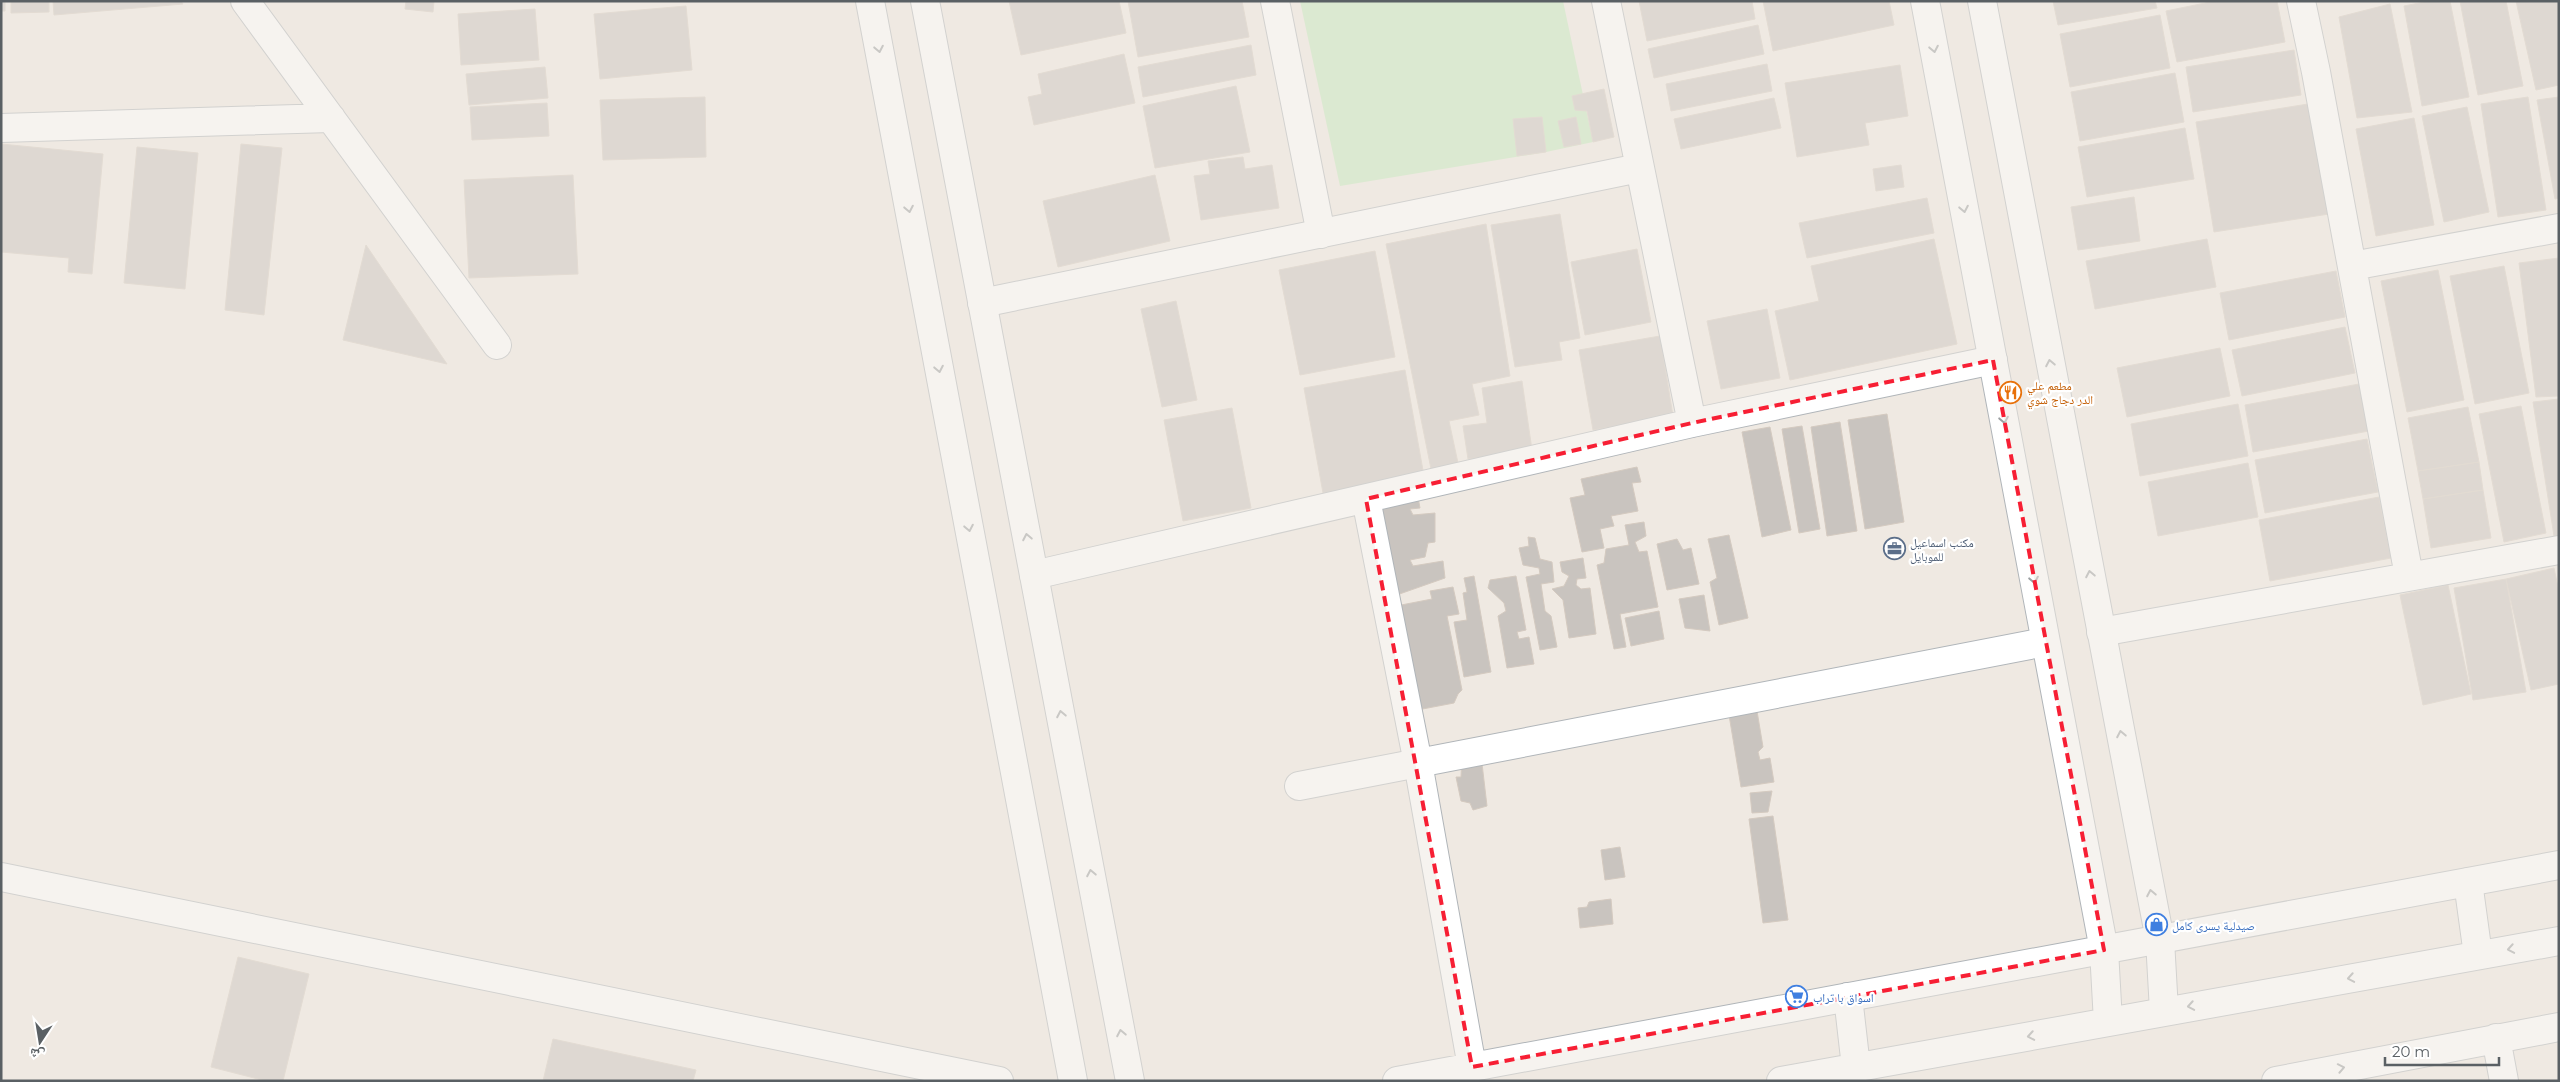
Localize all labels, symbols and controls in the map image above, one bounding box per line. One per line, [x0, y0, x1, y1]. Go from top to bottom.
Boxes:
one-way arrow [874, 45, 884, 54]
one-way arrow [1929, 45, 1939, 54]
one-way arrow [904, 204, 914, 213]
one-way arrow [1959, 204, 1969, 213]
one-way arrow [2046, 359, 2056, 367]
one-way arrow [934, 364, 944, 373]
place label: مطعم علي الدر دجاج شوي [2027, 378, 2093, 410]
restaurant icon: مطعم علي الدر دجاج شوي [1999, 380, 2023, 404]
one-way arrow [1998, 416, 2009, 425]
one-way arrow [964, 524, 974, 533]
one-way arrow [1022, 532, 1032, 541]
place label: مكنب اسماعيل للموبايل [1910, 535, 1974, 564]
office icon: مكنب اسماعيل للموبايل [1882, 537, 1906, 561]
one-way arrow [2086, 570, 2096, 579]
one-way arrow [2028, 575, 2039, 584]
one-way arrow [1056, 709, 1066, 718]
one-way arrow [2116, 729, 2126, 738]
one-way arrow [1086, 869, 1097, 878]
one-way arrow [2146, 889, 2157, 898]
shop icon: صيدلية يسرى كامل [2144, 913, 2168, 937]
place label: صيدلية يسرى كامل [2172, 918, 2255, 933]
one-way arrow [2506, 944, 2515, 954]
one-way arrow [2346, 972, 2355, 982]
supermarket icon: اسواق با تراب [1785, 985, 1809, 1009]
place label: اسواق با تراب [1813, 990, 1874, 1005]
one-way arrow [2186, 1001, 2195, 1011]
north arrow [15, 1017, 65, 1067]
one-way arrow [1117, 1028, 1127, 1037]
one-way arrow [2027, 1030, 2035, 1040]
scale bar [2385, 1034, 2499, 1066]
text: 20 m [2392, 1042, 2430, 1061]
text: ش [28, 1044, 46, 1065]
one-way arrow [2336, 1064, 2345, 1074]

